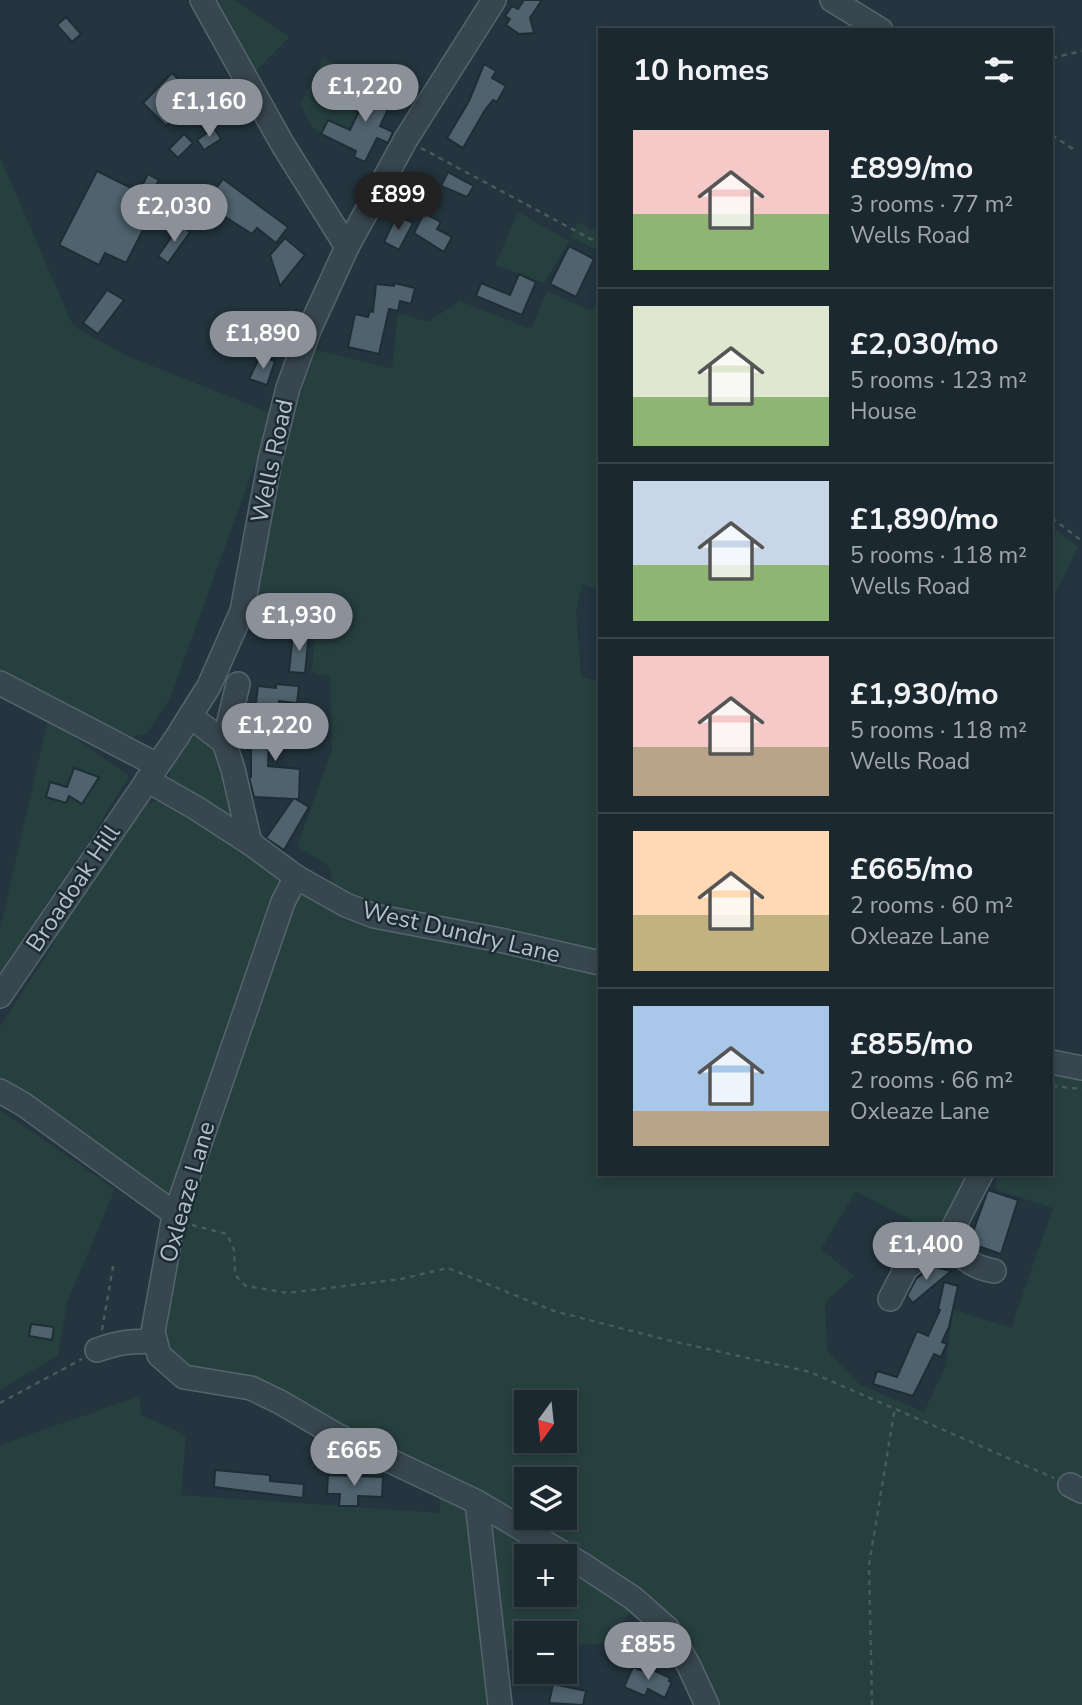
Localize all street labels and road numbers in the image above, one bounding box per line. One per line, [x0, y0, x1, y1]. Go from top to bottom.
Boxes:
street label: Wells Road [243, 396, 301, 526]
street label: Broadoak Hill [19, 818, 127, 958]
street label: West Dundry Lane [359, 894, 563, 970]
street label: Oxleaze Lane [152, 1118, 222, 1266]

